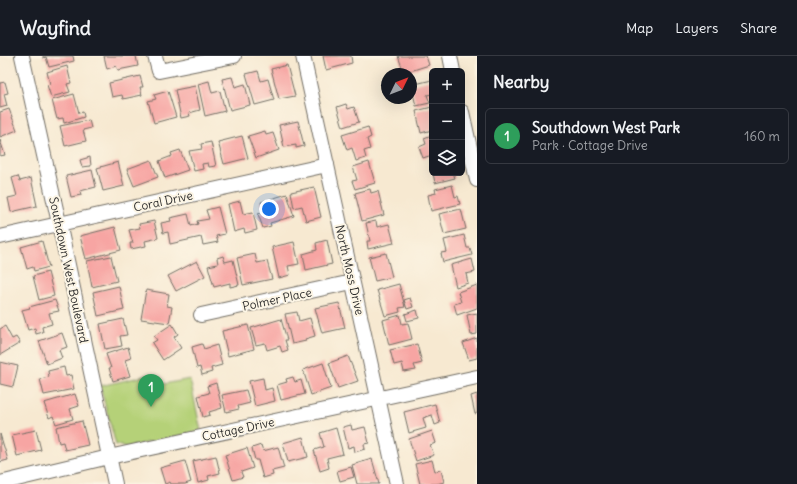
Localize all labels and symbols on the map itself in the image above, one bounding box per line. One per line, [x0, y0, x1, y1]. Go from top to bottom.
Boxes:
north arrow [381, 68, 417, 104]
street label: Coral Drive [132, 187, 194, 215]
street label: Southdown West Boulevard [46, 196, 92, 344]
your location [259, 199, 279, 219]
street label: North Moss Drive [332, 223, 368, 317]
street label: Polmer Place [241, 284, 313, 314]
pin: 1 [138, 374, 164, 407]
street label: Cottage Drive [200, 414, 276, 444]

